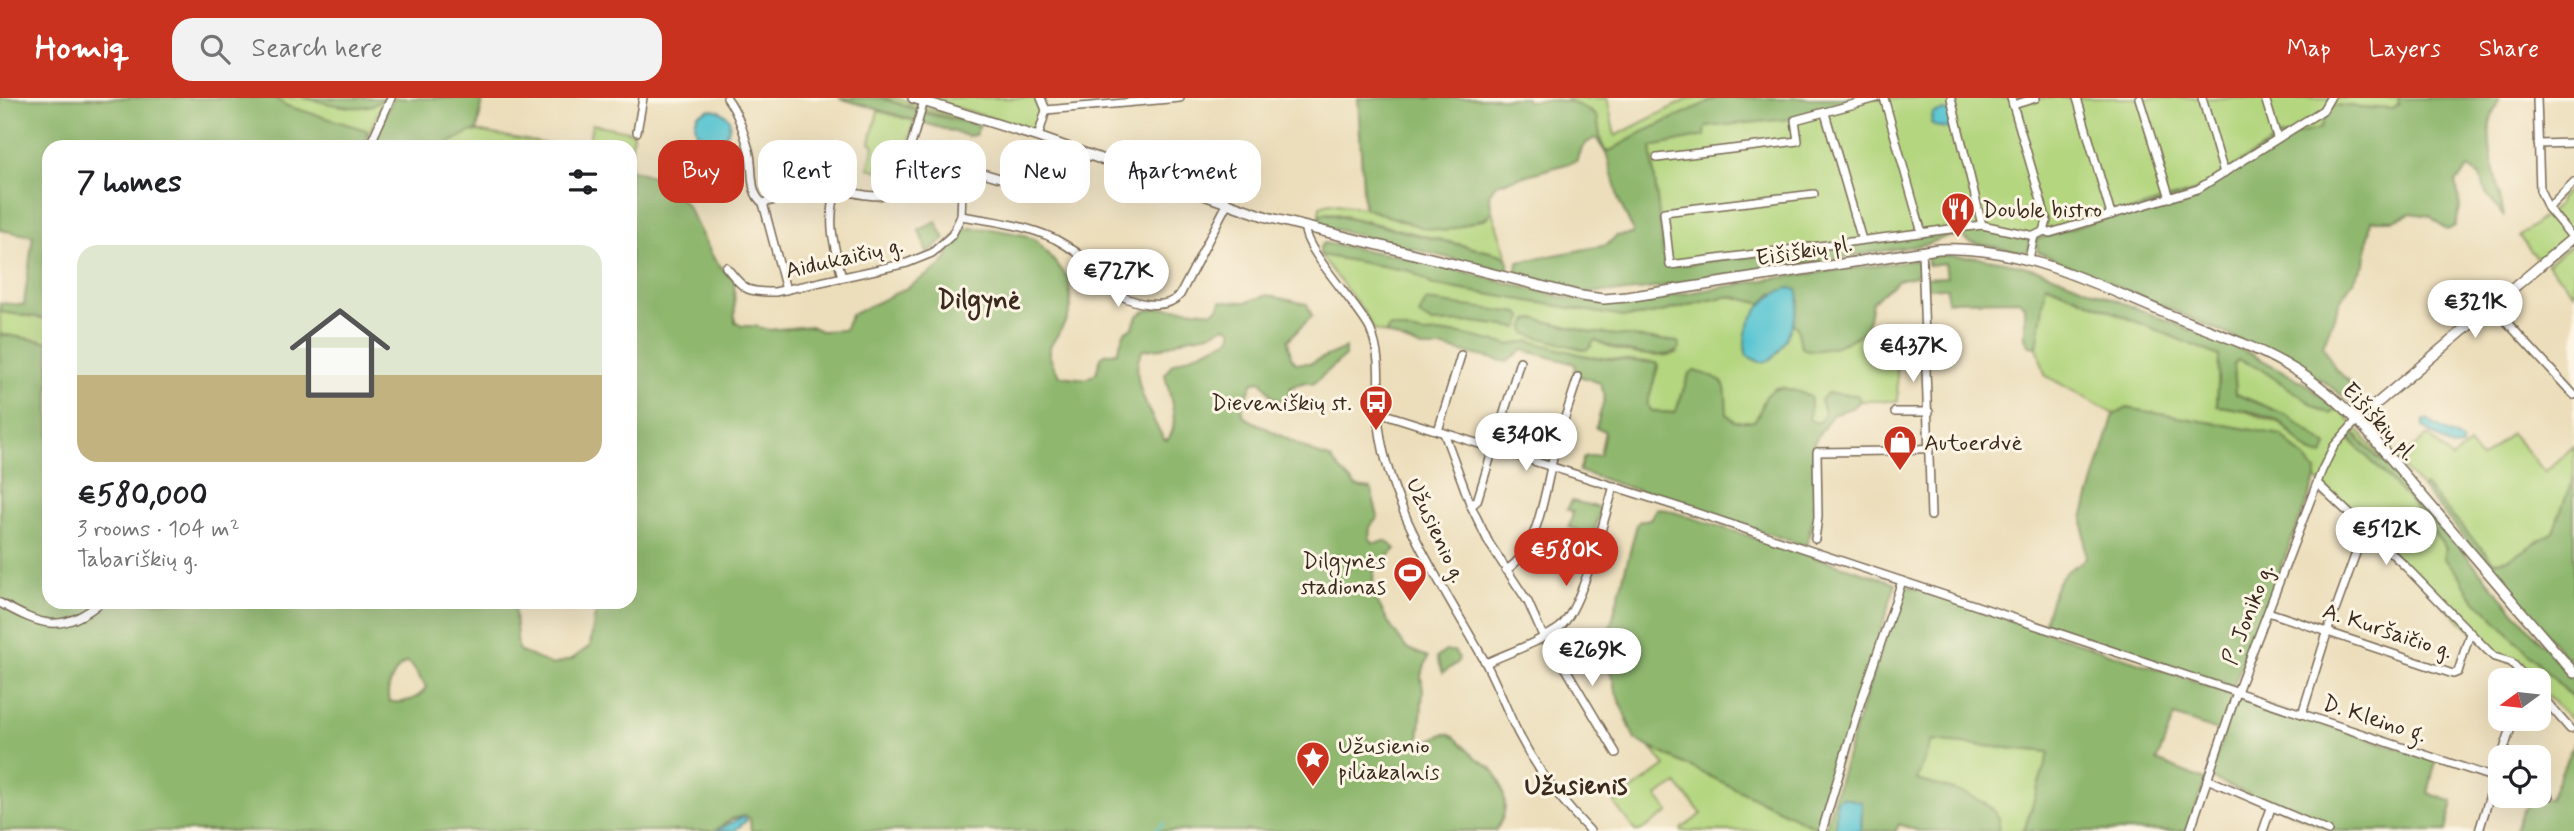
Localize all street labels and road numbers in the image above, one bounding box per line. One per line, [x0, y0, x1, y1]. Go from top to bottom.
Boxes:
street label: Eišiškių pl. [1754, 230, 1855, 274]
street label: Aidukaičių g. [783, 231, 906, 287]
street label: Eišiškių pl. [2334, 377, 2423, 468]
street label: Užusienio g. [1398, 473, 1473, 588]
street label: P. Joniko g. [2216, 560, 2282, 669]
street label: A. Kuršaičio g. [2318, 597, 2456, 667]
street label: D. Kleino g. [2318, 689, 2430, 753]

